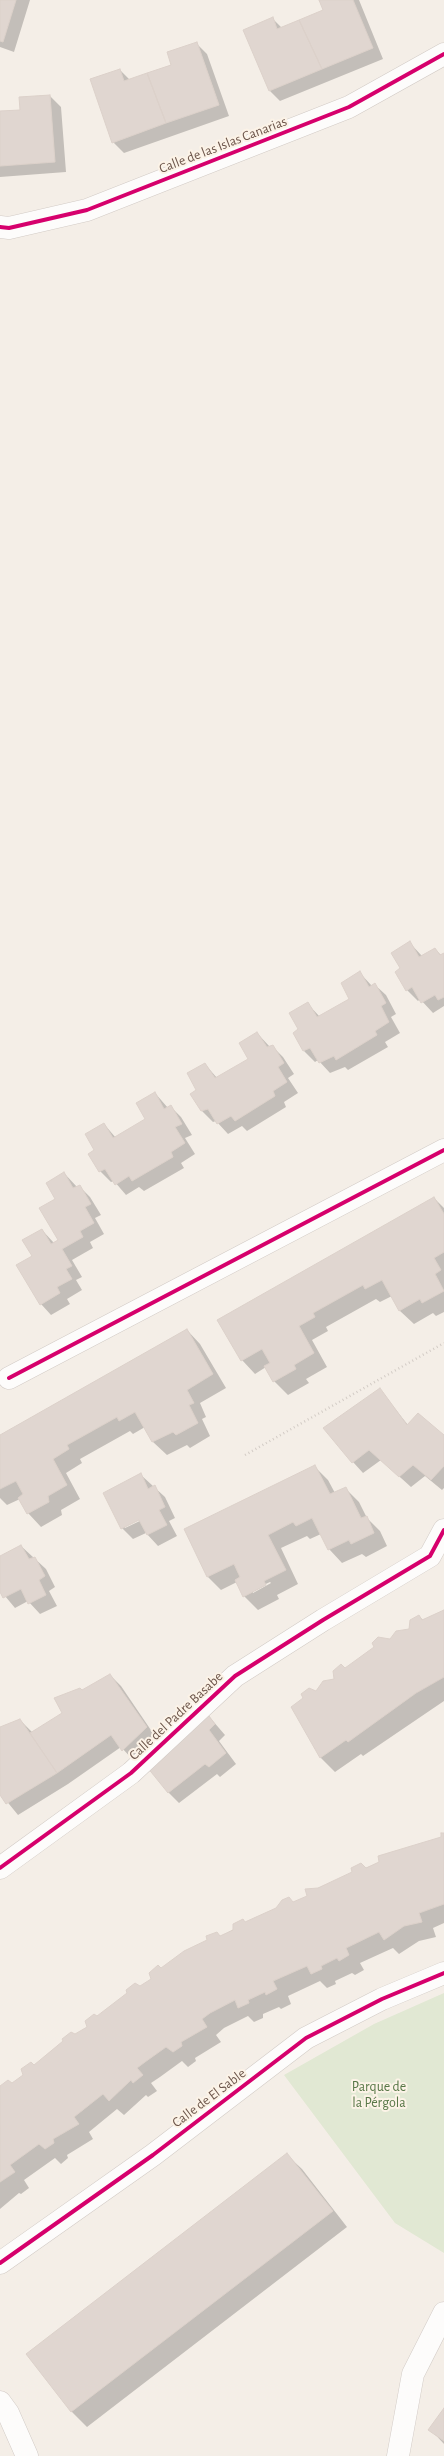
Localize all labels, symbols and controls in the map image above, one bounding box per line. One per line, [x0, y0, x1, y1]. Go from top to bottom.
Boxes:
street label: Calle de las Islas Canarias [157, 113, 289, 177]
street label: Calle del Padre Basabe [126, 1668, 226, 1764]
street label: Calle de El Sable [169, 2065, 249, 2131]
park label: Parque de la Pérgola [352, 2079, 406, 2112]

